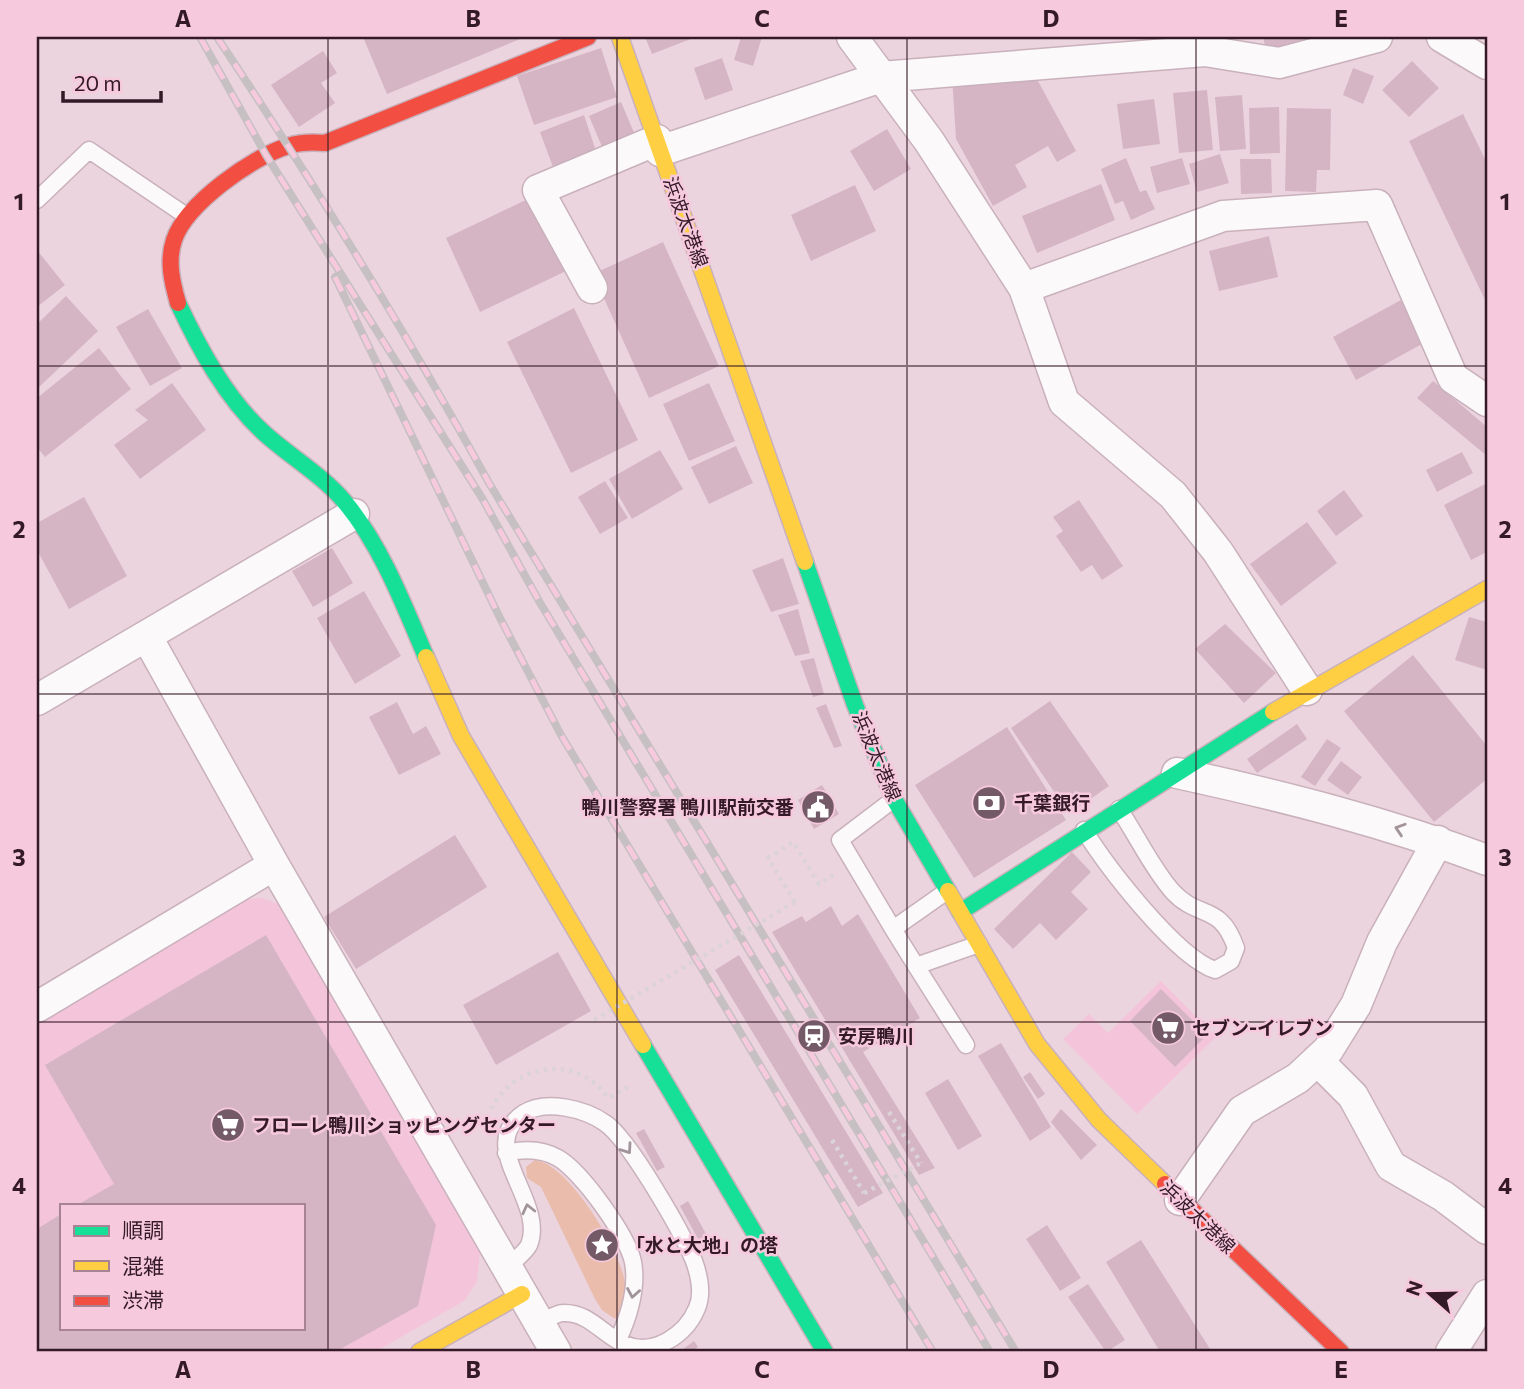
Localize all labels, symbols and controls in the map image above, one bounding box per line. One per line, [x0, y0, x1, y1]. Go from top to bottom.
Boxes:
text: A [175, 4, 192, 32]
text: B [465, 4, 481, 32]
text: C [754, 4, 770, 32]
text: D [1043, 4, 1060, 32]
text: E [1334, 4, 1348, 32]
scale bar [63, 60, 161, 104]
text: 20 m [74, 70, 122, 95]
street label: 浜波太港線 [659, 173, 714, 270]
text: 1 [14, 187, 24, 215]
text: 1 [1500, 187, 1510, 215]
text: 2 [12, 515, 26, 543]
text: 2 [1498, 515, 1512, 543]
street label: 浜波太港線 [848, 708, 907, 804]
bank icon: 千葉銀行 [970, 784, 1008, 822]
public building icon: 鴨川警察署 鴨川駅前交番 [799, 788, 837, 826]
place label: 千葉銀行 [1014, 791, 1090, 814]
place label: 鴨川警察署 鴨川駅前交番 [581, 795, 794, 818]
one-way arrow [1394, 823, 1406, 837]
text: 3 [12, 843, 26, 871]
text: 3 [1498, 843, 1512, 871]
supermarket icon: セブン-イレブン [1149, 1009, 1187, 1047]
place label: セブン-イレブン [1192, 1016, 1333, 1039]
station icon: 安房鴨川 [795, 1017, 833, 1055]
place label: 安房鴨川 [838, 1024, 914, 1047]
supermarket icon: フローレ鴨川ショッピングセンター [209, 1106, 247, 1144]
place label: フローレ鴨川ショッピングセンター [252, 1113, 556, 1136]
one-way arrow [619, 1141, 631, 1154]
text: 4 [12, 1171, 26, 1199]
text: 4 [1498, 1171, 1512, 1199]
street label: 浜波太港線 [1156, 1175, 1241, 1258]
one-way arrow [522, 1203, 536, 1215]
legend [60, 1204, 304, 1330]
text: 順調 [122, 1217, 164, 1242]
place icon: 「水と大地」の塔 [583, 1226, 621, 1264]
place label: 「水と大地」の塔 [626, 1233, 778, 1256]
text: 混雑 [122, 1253, 164, 1278]
north arrow [1394, 1260, 1464, 1330]
text: N [1400, 1277, 1427, 1299]
text: 渋滞 [122, 1287, 164, 1312]
one-way arrow [626, 1287, 641, 1299]
text: A [175, 1355, 192, 1383]
text: B [465, 1355, 481, 1383]
text: C [754, 1355, 770, 1383]
text: D [1043, 1355, 1060, 1383]
text: E [1334, 1355, 1348, 1383]

